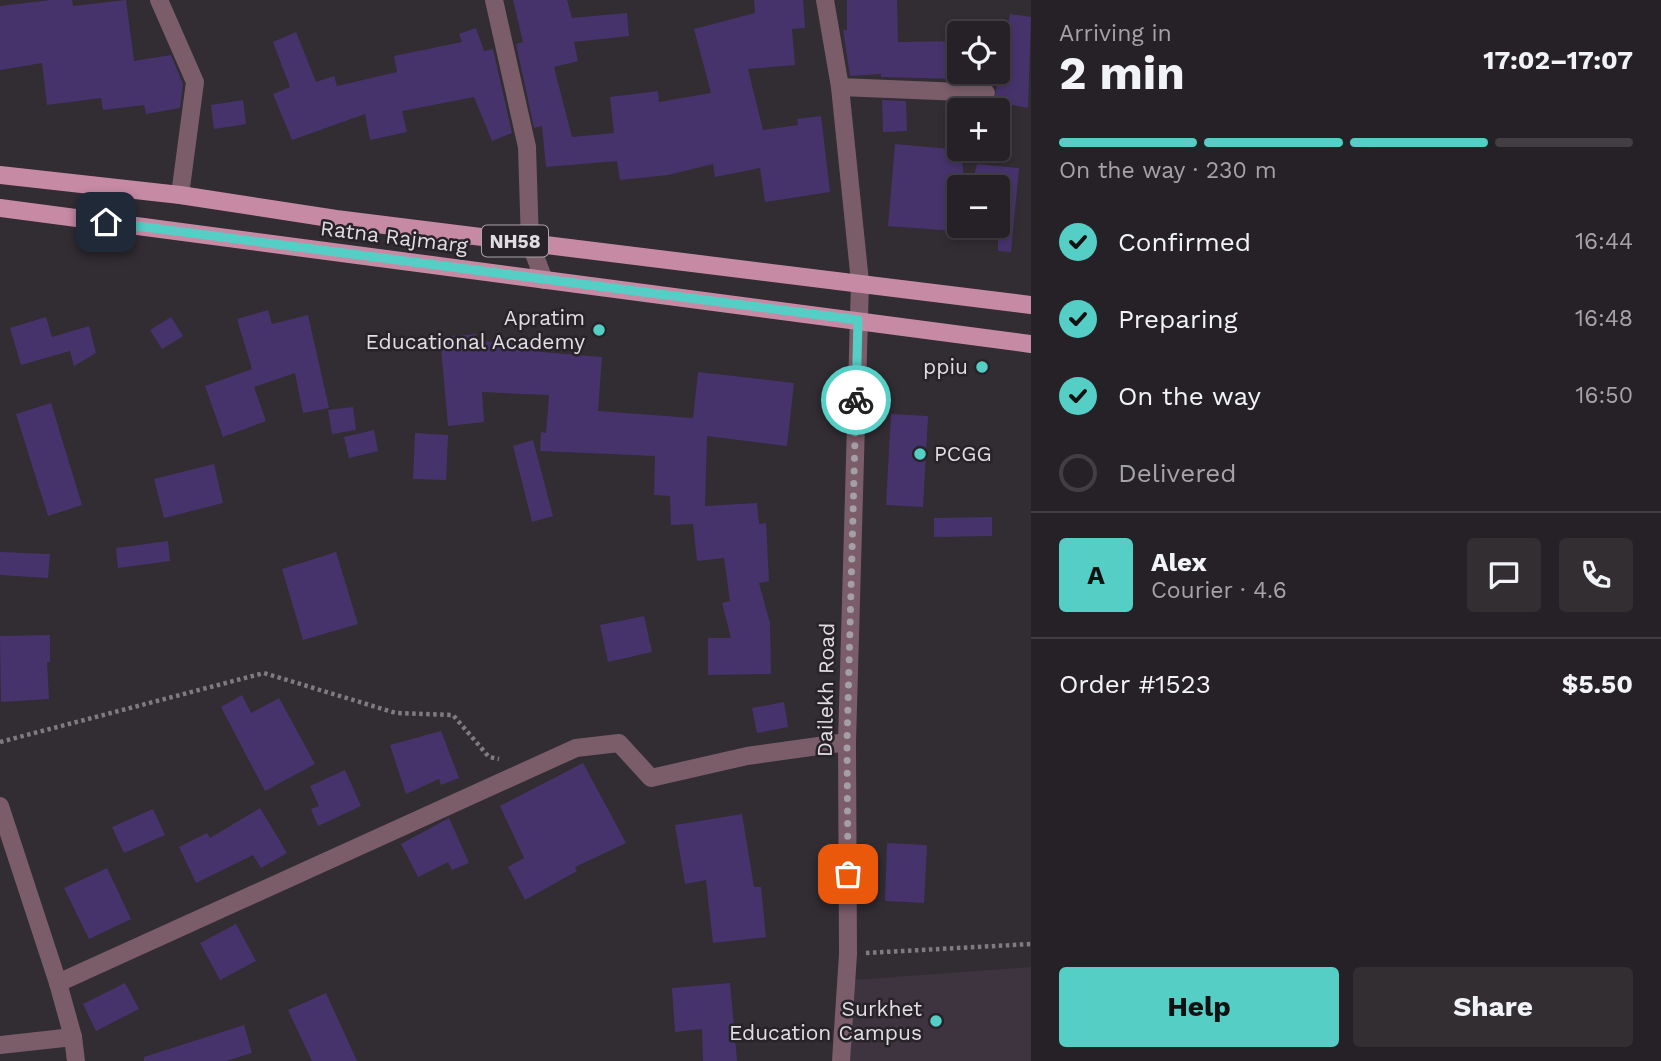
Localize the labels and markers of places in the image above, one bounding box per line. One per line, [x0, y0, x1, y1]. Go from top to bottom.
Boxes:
pin [76, 192, 136, 252]
place label: Apratim Educational Academy [366, 305, 585, 354]
marker: Apratim Educational Academy [591, 322, 607, 338]
place label: ppiu [923, 354, 968, 379]
marker: ppiu [974, 359, 990, 375]
place label: PCGG [934, 441, 992, 466]
marker: PCGG [912, 446, 928, 462]
pin [818, 844, 878, 904]
place label: Surkhet Education Campus [729, 996, 922, 1045]
marker: Surkhet Education Campus [928, 1013, 944, 1029]

